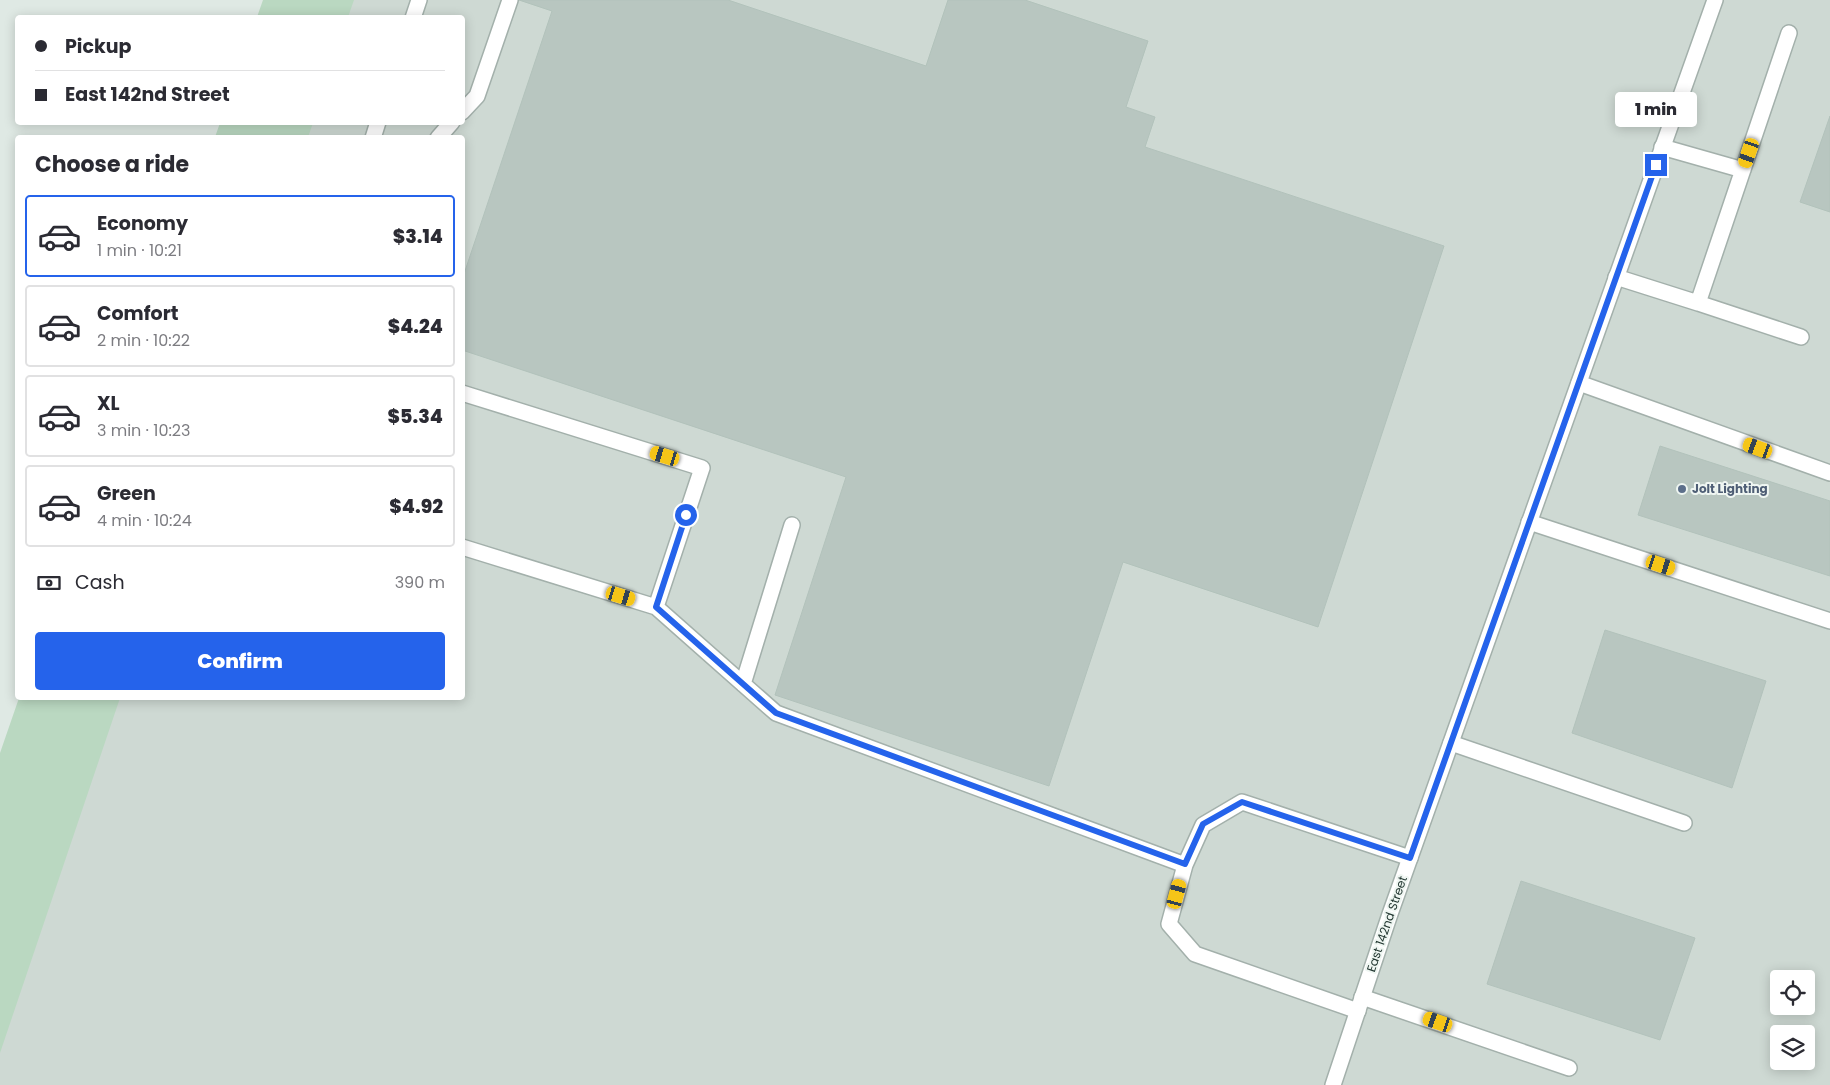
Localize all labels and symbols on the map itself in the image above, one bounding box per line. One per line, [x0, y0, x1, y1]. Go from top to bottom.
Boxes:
callout: 1 min [1615, 92, 1697, 128]
car [1737, 136, 1760, 170]
route end [1645, 154, 1667, 176]
car [1741, 436, 1774, 460]
car [648, 444, 681, 468]
place label: Jolt Lighting [1692, 480, 1768, 497]
marker: Jolt Lighting [1676, 483, 1688, 495]
route start [675, 504, 697, 526]
car [1644, 553, 1677, 577]
car [604, 584, 637, 608]
street label: East 142nd Street [1362, 874, 1411, 974]
car [1165, 878, 1188, 910]
car [1421, 1010, 1454, 1034]

